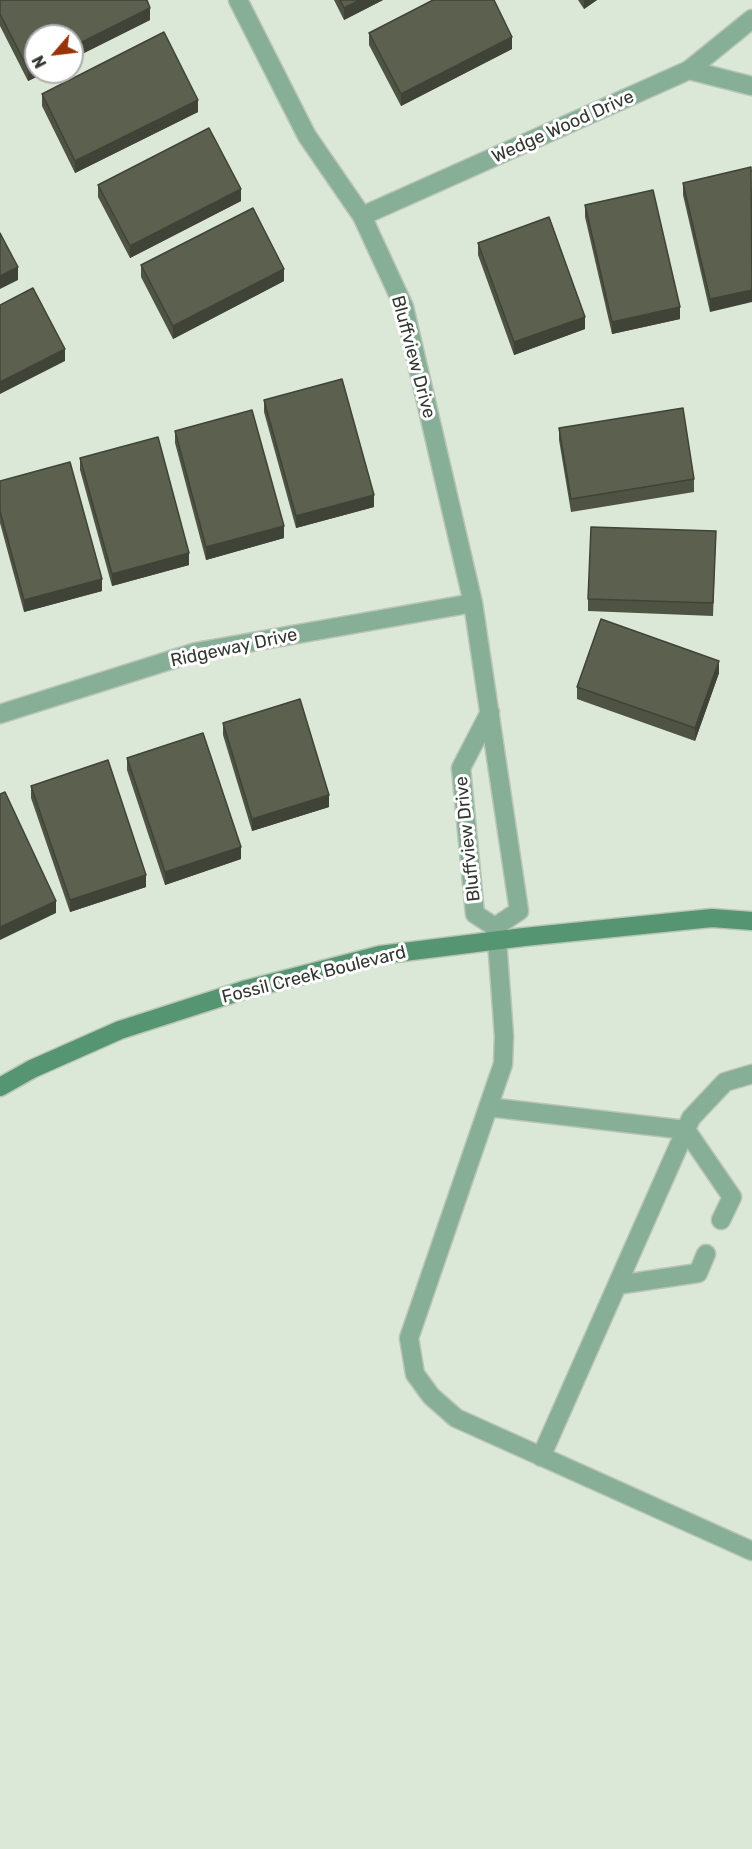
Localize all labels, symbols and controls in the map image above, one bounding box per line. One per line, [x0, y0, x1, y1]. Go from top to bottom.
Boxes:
north arrow [24, 24, 84, 84]
text: N [28, 52, 51, 71]
street label: Wedge Wood Drive [489, 86, 637, 168]
street label: Bluffview Drive [386, 293, 440, 421]
street label: Ridgeway Drive [169, 624, 299, 672]
street label: Bluffview Drive [451, 775, 485, 903]
street label: Fossil Creek Boulevard [220, 942, 408, 1008]

